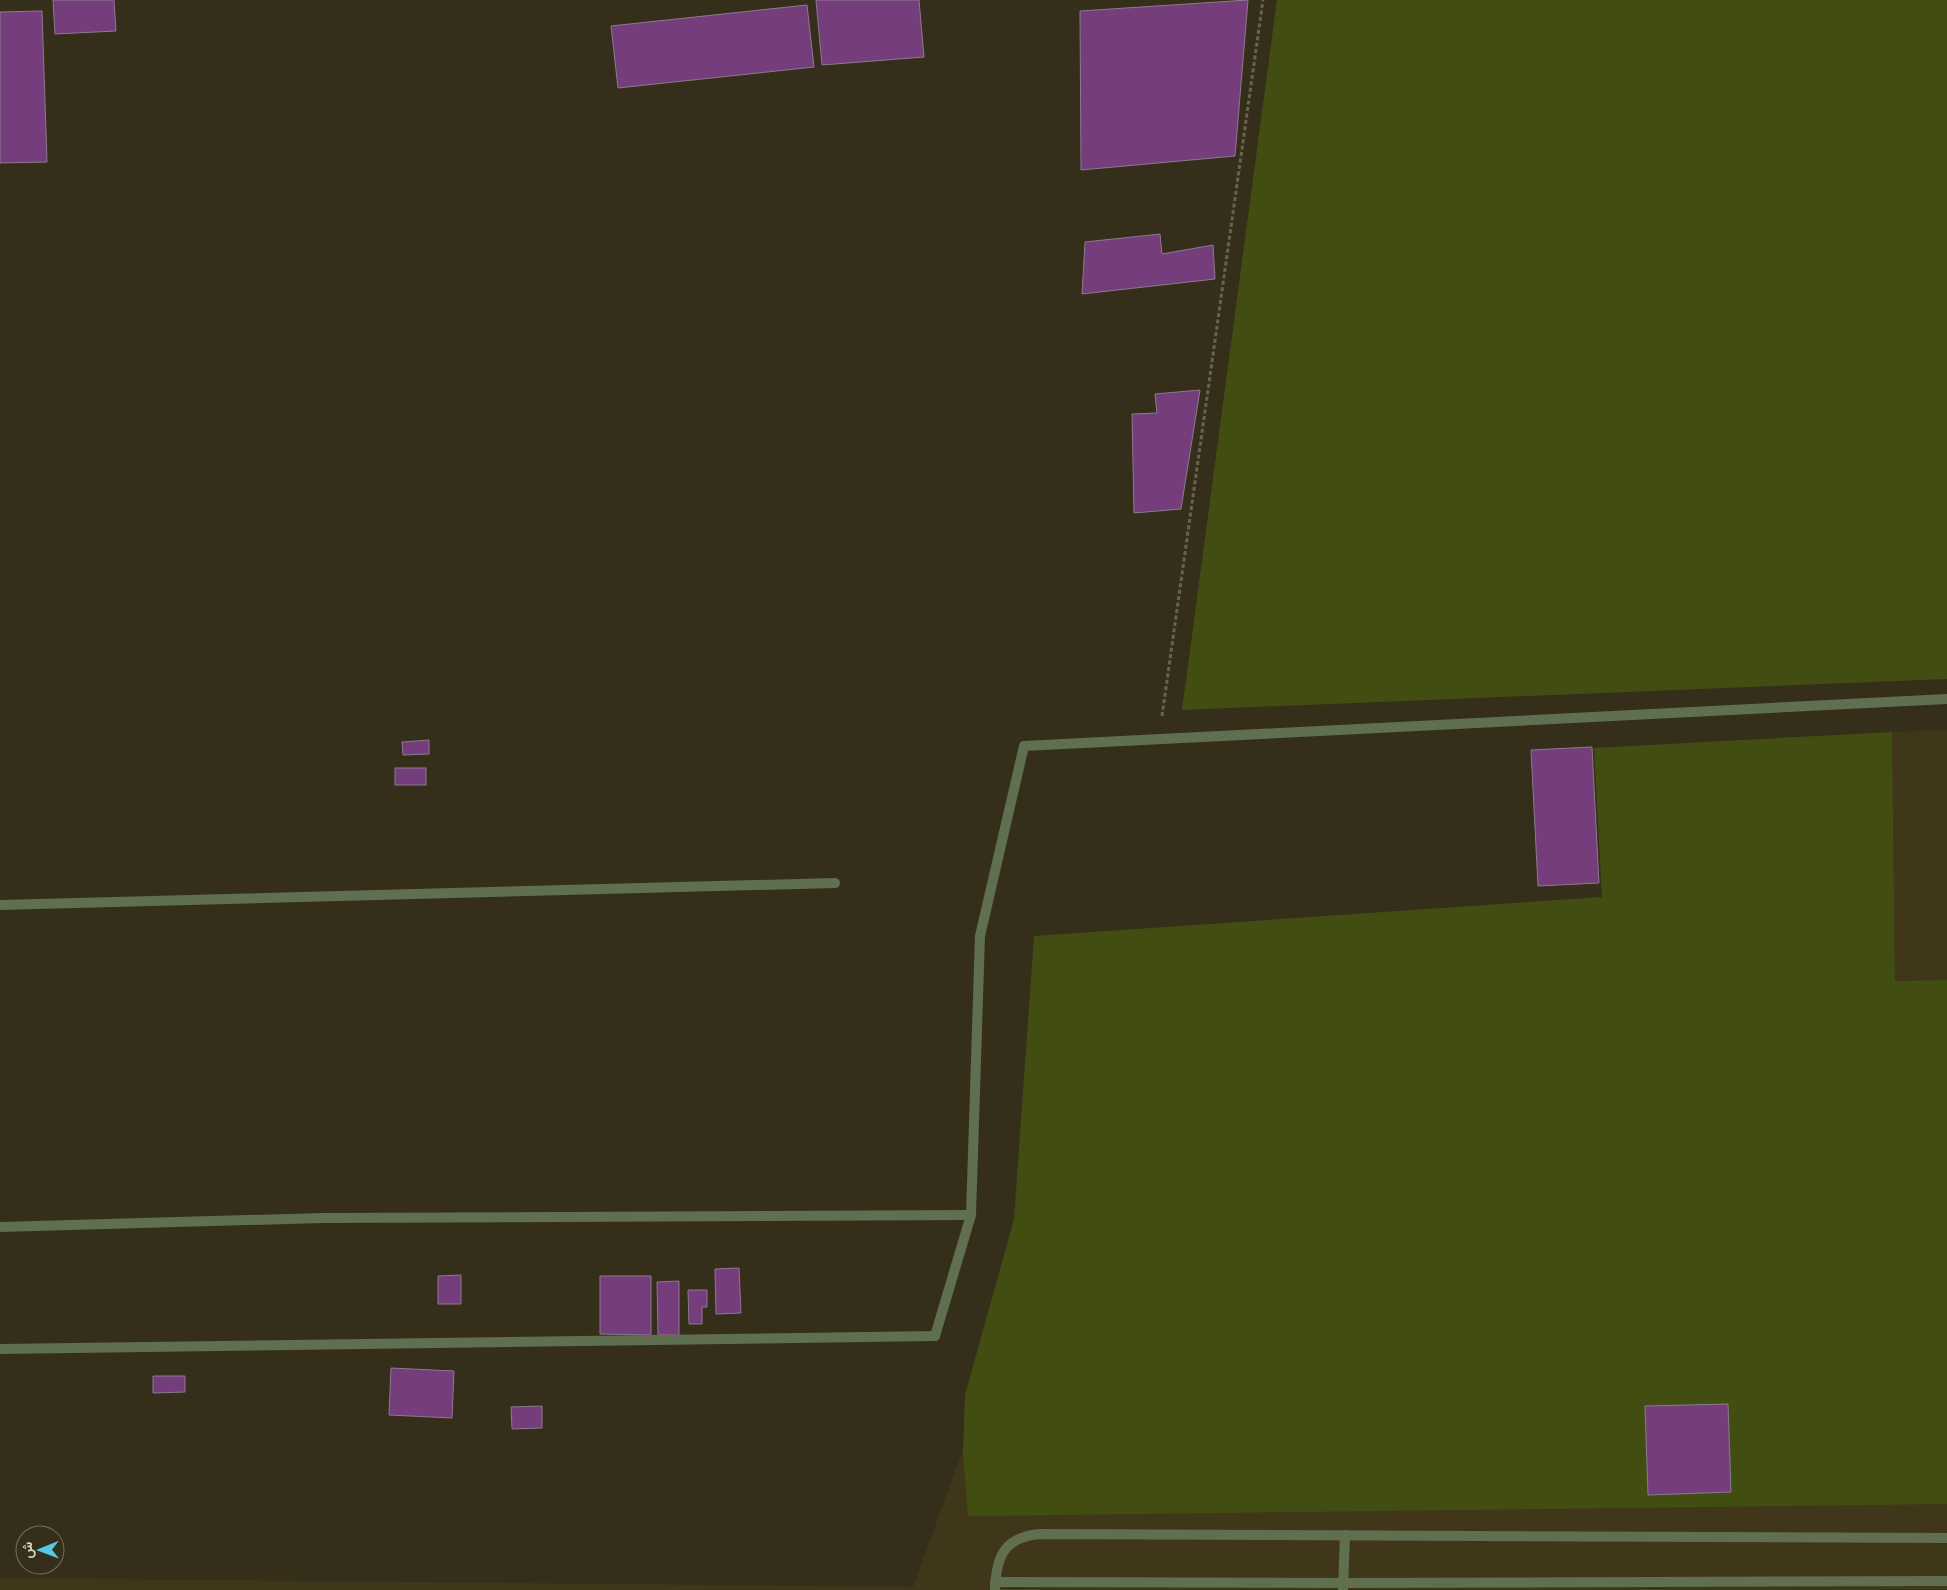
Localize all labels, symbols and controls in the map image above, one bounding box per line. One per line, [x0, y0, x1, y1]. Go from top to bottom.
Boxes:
north arrow [15, 1525, 65, 1575]
text: ش [19, 1541, 36, 1559]

